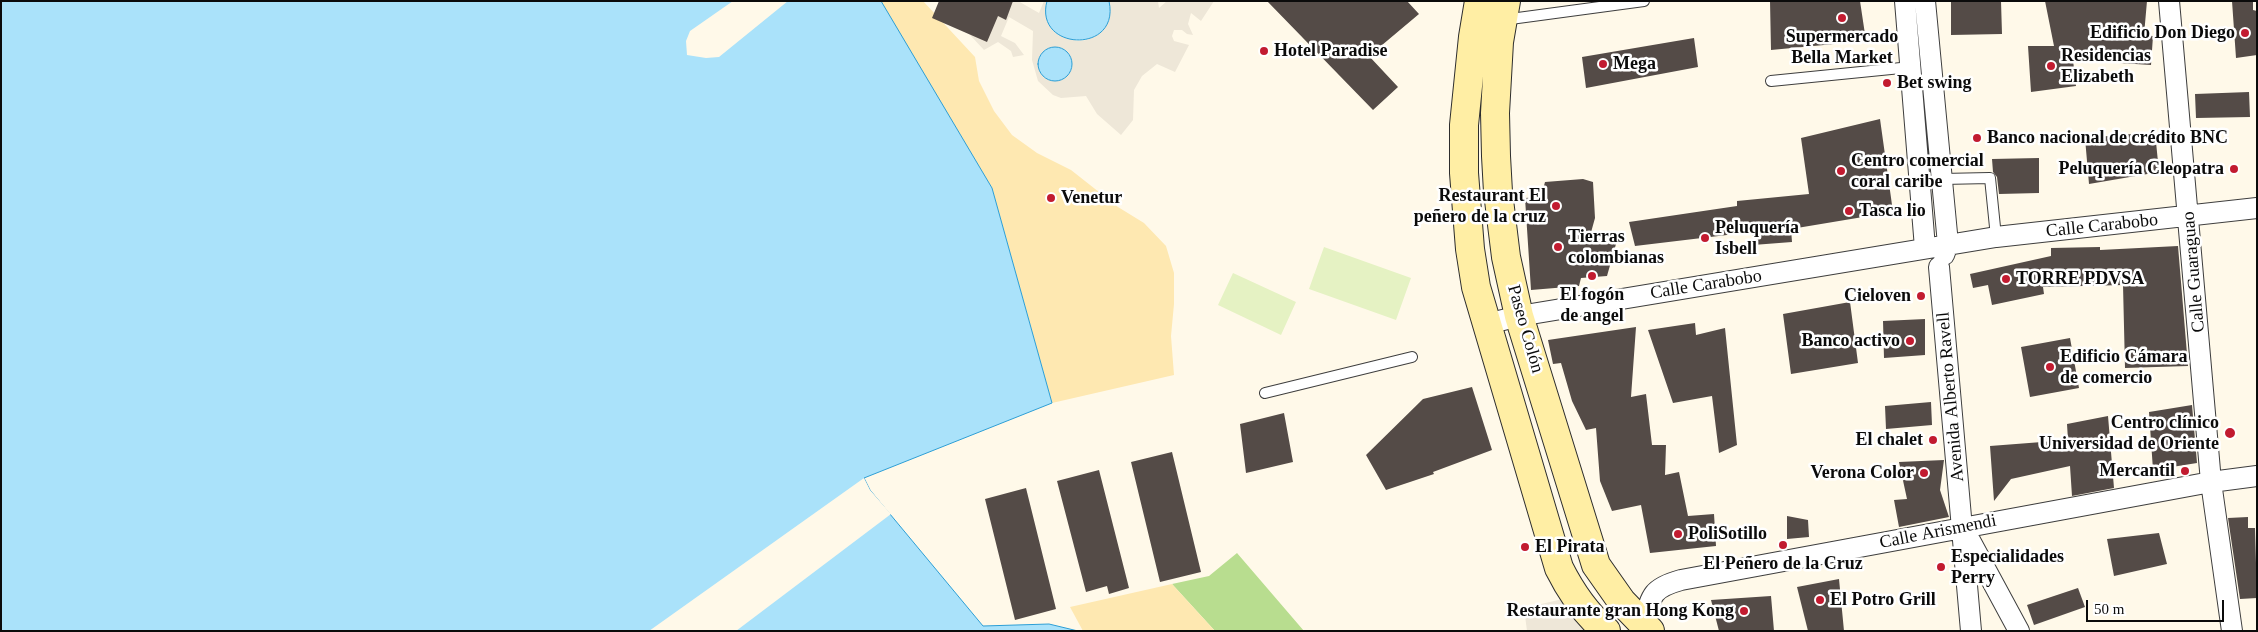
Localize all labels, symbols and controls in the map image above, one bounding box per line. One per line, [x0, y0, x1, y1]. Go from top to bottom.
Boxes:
marker: Supermercado Bella Market [1836, 12, 1848, 24]
place label: Edificio Don Diego [2090, 22, 2235, 44]
place label: Supermercado Bella Market [1786, 26, 1898, 68]
marker: Edificio Don Diego [2239, 27, 2251, 39]
place label: Hotel Paradise [1274, 40, 1387, 62]
marker: Hotel Paradise [1258, 45, 1270, 57]
place label: Residencias Elizabeth [2061, 45, 2151, 88]
place label: Mega [1613, 53, 1656, 75]
marker: Mega [1597, 58, 1609, 70]
marker: Residencias Elizabeth [2045, 60, 2057, 72]
place label: Bet swing [1897, 72, 1972, 94]
marker: Bet swing [1881, 77, 1893, 89]
place label: Banco nacional de crédito BNC [1987, 127, 2228, 149]
marker: Banco nacional de crédito BNC [1971, 132, 1983, 144]
place label: Centro comercial coral caribe [1851, 150, 1984, 192]
place label: Peluquería Cleopatra [2059, 158, 2224, 180]
marker: Peluquería Cleopatra [2228, 163, 2240, 175]
marker: Centro comercial coral caribe [1835, 165, 1847, 177]
place label: Restaurant El peñero de la cruz [1414, 185, 1546, 228]
place label: Venetur [1061, 187, 1122, 209]
marker: Venetur [1045, 192, 1057, 204]
marker: Restaurant El peñero de la cruz [1550, 200, 1562, 212]
place label: Tasca lio [1859, 200, 1926, 222]
marker: Tasca lio [1843, 205, 1855, 217]
street label: Calle Carabobo [2045, 209, 2159, 243]
street label: Calle Guaraguao [2178, 211, 2210, 333]
place label: Peluquería Isbell [1715, 217, 1799, 260]
place label: Tierras colombianas [1568, 226, 1664, 268]
marker: Peluquería Isbell [1699, 232, 1711, 244]
marker: Tierras colombianas [1552, 241, 1564, 253]
street label: Calle Carabobo [1649, 266, 1763, 304]
place label: TORRE PDVSA [2016, 268, 2144, 290]
marker: El fogón de angel [1586, 270, 1598, 282]
marker: TORRE PDVSA [2000, 273, 2012, 285]
street label: Paseo Colón [1502, 283, 1548, 375]
place label: El fogón de angel [1560, 284, 1624, 326]
place label: Cieloven [1844, 285, 1911, 307]
marker: Cieloven [1915, 290, 1927, 302]
street label: Avenida Alberto Ravell [1933, 311, 1969, 483]
place label: Banco activo [1802, 330, 1900, 352]
marker: Banco activo [1904, 335, 1916, 347]
place label: Edificio Cámara de comercio [2060, 346, 2187, 388]
marker: Edificio Cámara de comercio [2044, 361, 2056, 373]
place label: Centro clínico Universidad de Oriente [2039, 412, 2219, 454]
marker: Centro clínico Universidad de Oriente [2223, 426, 2237, 440]
place label: El chalet [1856, 429, 1923, 451]
marker: El chalet [1927, 434, 1939, 446]
place label: Mercantil [2099, 460, 2175, 482]
place label: Verona Color [1810, 462, 1914, 484]
marker: Mercantil [2179, 465, 2191, 477]
marker: Verona Color [1918, 467, 1930, 479]
street label: Calle Arismendi [1878, 510, 1998, 554]
place label: PoliSotillo [1688, 523, 1767, 545]
marker: PoliSotillo [1672, 528, 1684, 540]
place label: El Pirata [1535, 536, 1604, 558]
marker: El Peñero de la Cruz [1777, 539, 1789, 551]
marker: El Pirata [1519, 541, 1531, 553]
place label: Especialidades Perry [1951, 546, 2064, 588]
place label: El Peñero de la Cruz [1703, 553, 1863, 575]
marker: Especialidades Perry [1935, 561, 1947, 573]
place label: El Potro Grill [1830, 589, 1936, 611]
scale bar [2088, 590, 2226, 622]
marker: El Potro Grill [1814, 594, 1826, 606]
place label: Restaurante gran Hong Kong [1506, 600, 1734, 622]
text: 50 m [2094, 601, 2124, 617]
marker: Restaurante gran Hong Kong [1738, 605, 1750, 617]

